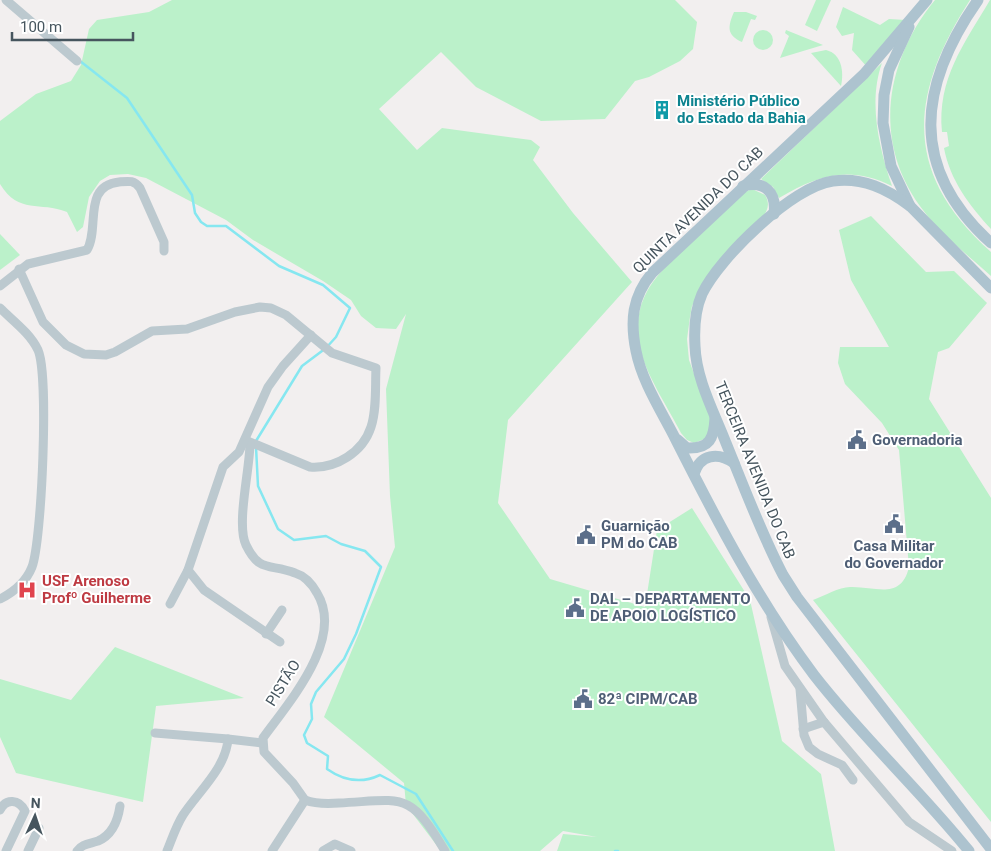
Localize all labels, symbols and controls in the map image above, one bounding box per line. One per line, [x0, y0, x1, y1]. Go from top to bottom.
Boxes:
scale bar [12, 10, 134, 42]
text: 100 m [20, 18, 62, 36]
place label: Ministério Público do Estado da Bahia [677, 92, 806, 127]
building icon: Ministério Público do Estado da Bahia [651, 99, 673, 121]
street label: QUINTA AVENIDA DO CAB [629, 143, 767, 277]
street label: TERCEIRA AVENIDA DO CAB [711, 379, 799, 561]
public building icon: Governadoria [846, 429, 868, 451]
place label: Governadoria [872, 431, 963, 449]
public building icon: Casa Militar do Governador [883, 513, 905, 535]
place label: Guarnição PM do CAB [601, 517, 678, 552]
public building icon: Guarnição PM do CAB [575, 524, 597, 546]
place label: Casa Militar do Governador [844, 537, 944, 572]
place label: USF Arenoso Profº Guilherme [42, 572, 151, 607]
hospital icon: USF Arenoso Profº Guilherme [16, 579, 38, 601]
place label: DAL – DEPARTAMENTO DE APOIO LOGÍSTICO [590, 590, 751, 625]
public building icon: DAL – DEPARTAMENTO DE APOIO LOGÍSTICO [564, 597, 586, 619]
street label: PISTÃO [262, 657, 304, 709]
public building icon: 82ª CIPM/CAB [572, 688, 594, 710]
place label: 82ª CIPM/CAB [598, 690, 698, 708]
north arrow [10, 791, 60, 841]
text: N [30, 795, 41, 811]

